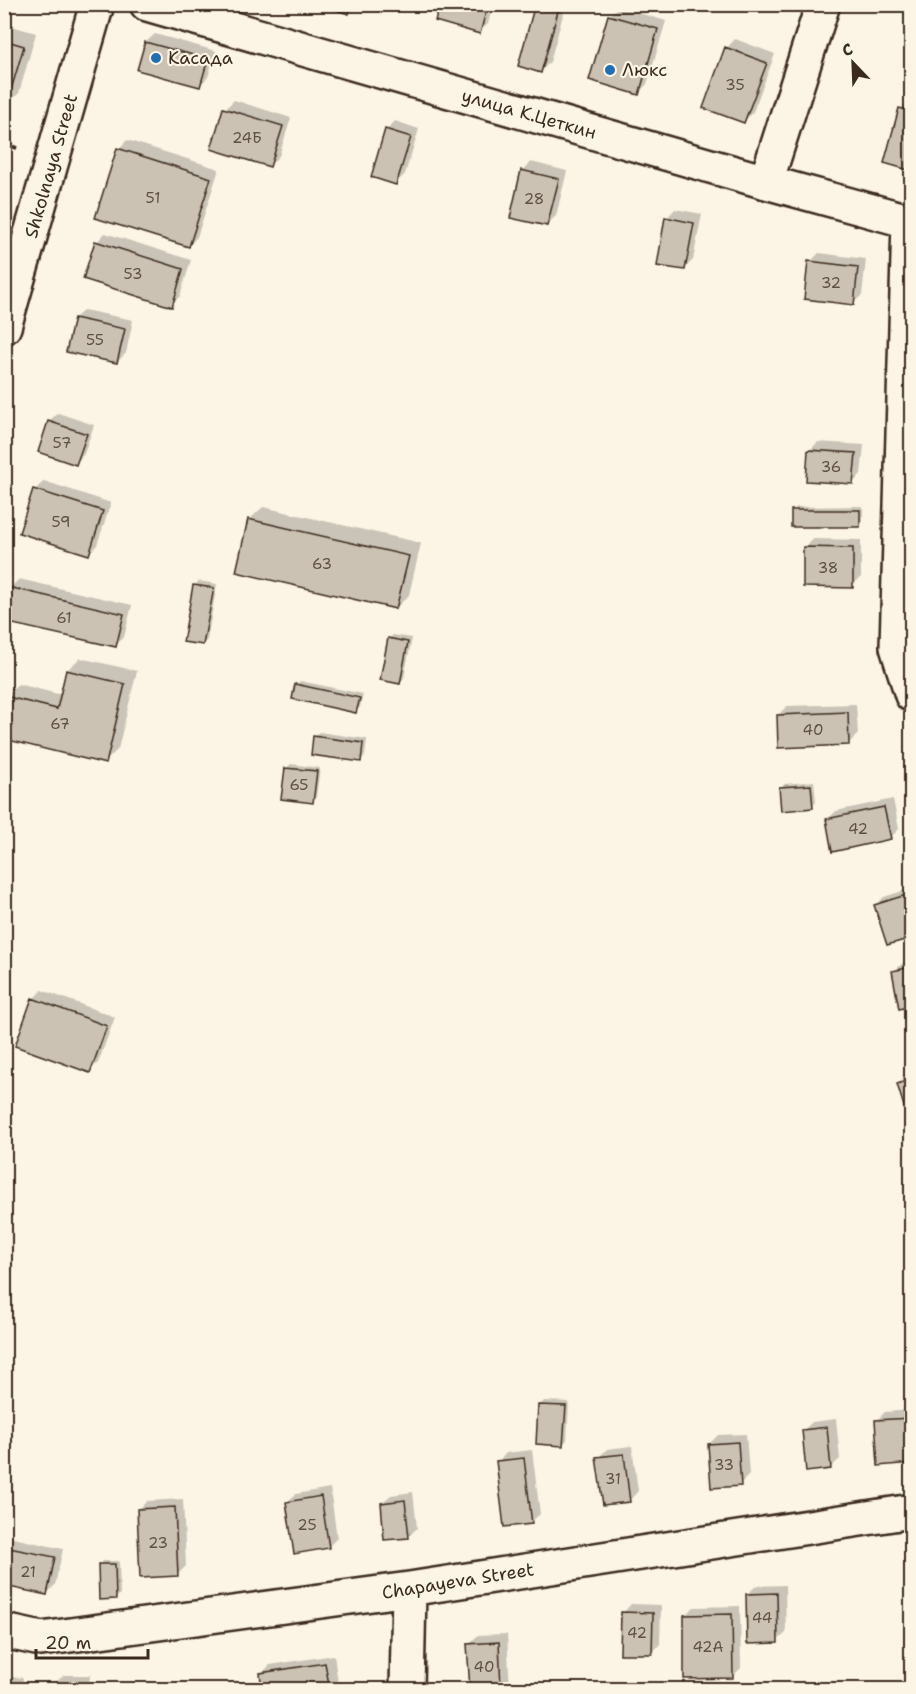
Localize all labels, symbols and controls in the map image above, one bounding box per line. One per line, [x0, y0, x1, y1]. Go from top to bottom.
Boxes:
north arrow [823, 33, 883, 93]
text: С [839, 38, 856, 61]
place label: Касада [168, 46, 233, 70]
marker: Касада [149, 51, 163, 65]
place label: Люкс [622, 58, 667, 82]
marker: Люкс [603, 63, 617, 77]
house number: 35 [725, 75, 745, 95]
street label: улица К.Цеткин [459, 83, 599, 145]
street label: Shkolnaya Street [19, 91, 83, 241]
house number: 24Б [232, 128, 262, 148]
house number: 51 [146, 188, 160, 208]
house number: 28 [524, 189, 544, 209]
house number: 53 [124, 264, 143, 284]
house number: 32 [821, 273, 841, 293]
house number: 55 [86, 330, 104, 350]
house number: 57 [53, 433, 71, 453]
house number: 36 [821, 457, 841, 477]
house number: 59 [52, 512, 70, 532]
house number: 63 [312, 554, 332, 574]
house number: 38 [818, 558, 838, 578]
house number: 61 [56, 608, 72, 628]
house number: 67 [50, 714, 70, 734]
house number: 40 [803, 720, 823, 740]
house number: 65 [289, 775, 309, 795]
house number: 42 [848, 819, 868, 839]
house number: 33 [714, 1455, 734, 1475]
house number: 31 [605, 1469, 621, 1489]
house number: 25 [297, 1515, 317, 1535]
house number: 23 [148, 1533, 168, 1553]
street label: Chapayeva Street [380, 1557, 536, 1605]
house number: 21 [20, 1562, 36, 1582]
house number: 44 [752, 1608, 772, 1628]
scale bar [36, 1622, 148, 1660]
house number: 42 [627, 1623, 647, 1643]
text: 20 m [45, 1631, 91, 1655]
house number: 42А [693, 1637, 724, 1657]
house number: 40 [474, 1657, 494, 1677]

